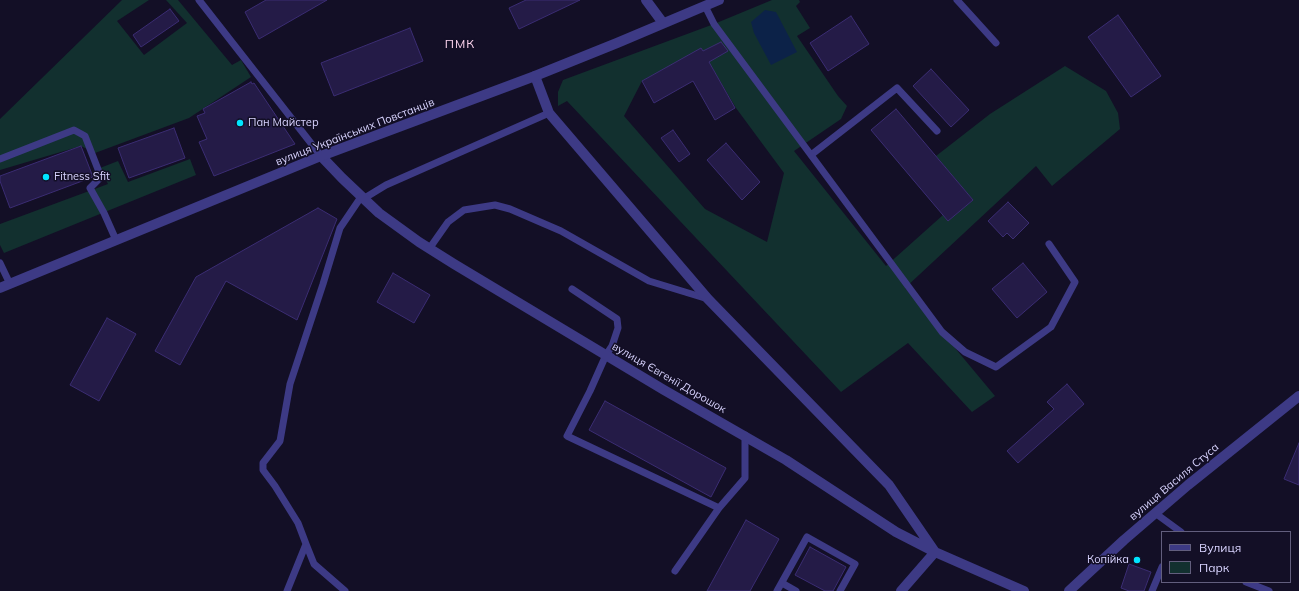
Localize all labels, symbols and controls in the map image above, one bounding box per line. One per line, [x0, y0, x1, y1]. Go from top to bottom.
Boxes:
district label: ПМК [445, 37, 475, 51]
street label: вулиця Українських Повстанців [274, 96, 436, 168]
place label: Пан Майстер [248, 116, 319, 130]
marker: Пан Майстер [235, 118, 245, 128]
place label: Fitness Sfit [54, 170, 110, 184]
marker: Fitness Sfit [41, 172, 51, 182]
street label: вулиця Євгенії Дорошок [610, 340, 728, 416]
street label: вулиця Василя Стуса [1127, 441, 1221, 523]
legend [1161, 531, 1291, 583]
text: Вулиця [1199, 540, 1241, 555]
place label: Копійка [1087, 553, 1129, 567]
marker: Копійка [1132, 555, 1142, 565]
text: Парк [1199, 560, 1229, 575]

